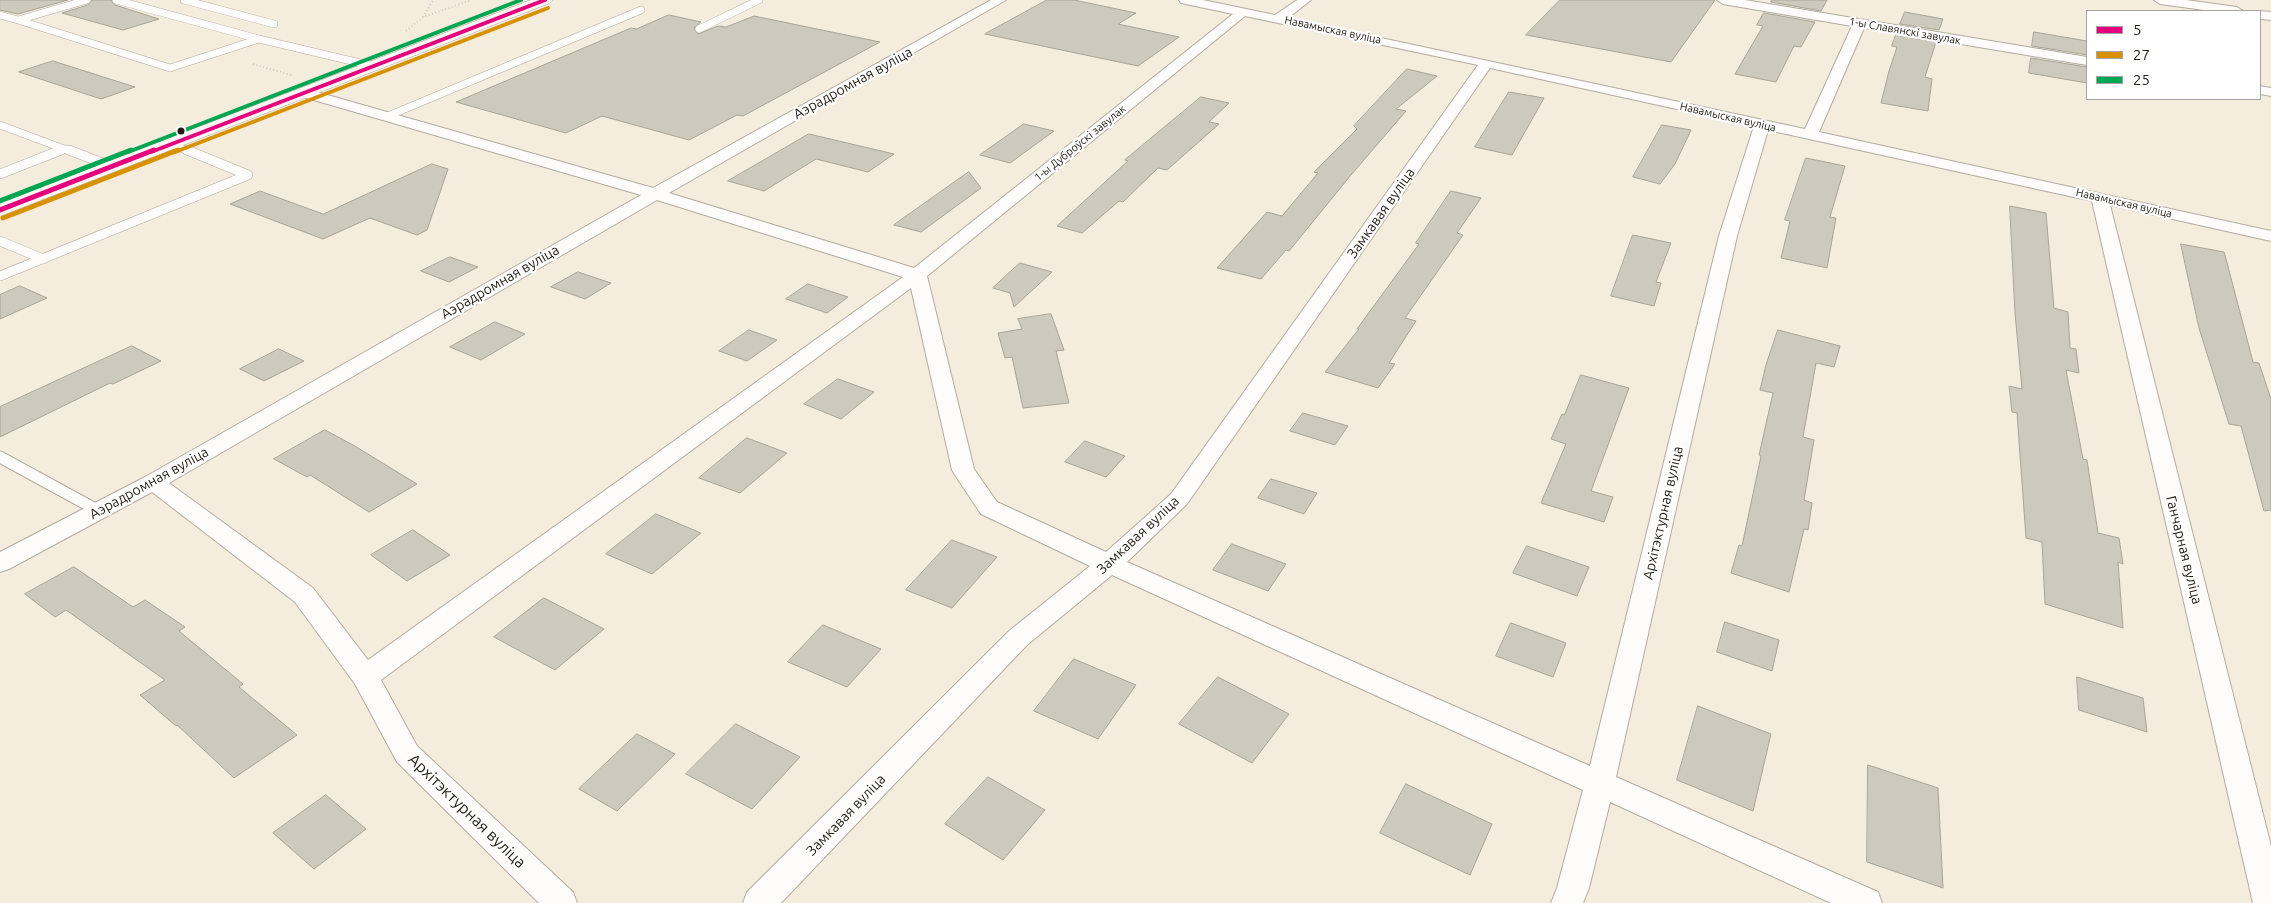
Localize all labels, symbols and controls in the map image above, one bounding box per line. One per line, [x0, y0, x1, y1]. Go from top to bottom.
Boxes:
legend [2086, 10, 2261, 100]
street label: Навамыская вуліца [1283, 13, 1383, 47]
street label: 1-ы Славянскі завулак [1848, 15, 1962, 47]
text: 5 [2133, 21, 2141, 38]
street label: Аэрадромная вуліца [791, 43, 915, 123]
text: 27 [2133, 46, 2150, 63]
text: 25 [2133, 71, 2150, 88]
street label: Навамыская вуліца [1679, 99, 1777, 135]
street label: 1-ы Дуброўскі завулак [1032, 102, 1128, 184]
unlabelled marker [176, 126, 186, 136]
street label: Замкавая вуліца [1344, 165, 1418, 261]
street label: Навамыская вуліца [2075, 185, 2173, 221]
street label: Аэрадромная вуліца [438, 241, 562, 323]
street label: Аэрадромная вуліца [87, 443, 211, 523]
street label: Архітэктурная вуліца [1639, 445, 1687, 581]
street label: Замкавая вуліца [1093, 493, 1183, 577]
street label: Ганчарная вуліца [2162, 494, 2206, 606]
street label: Архітэктурная вуліца [404, 750, 530, 872]
street label: Замкавая вуліца [803, 771, 889, 859]

